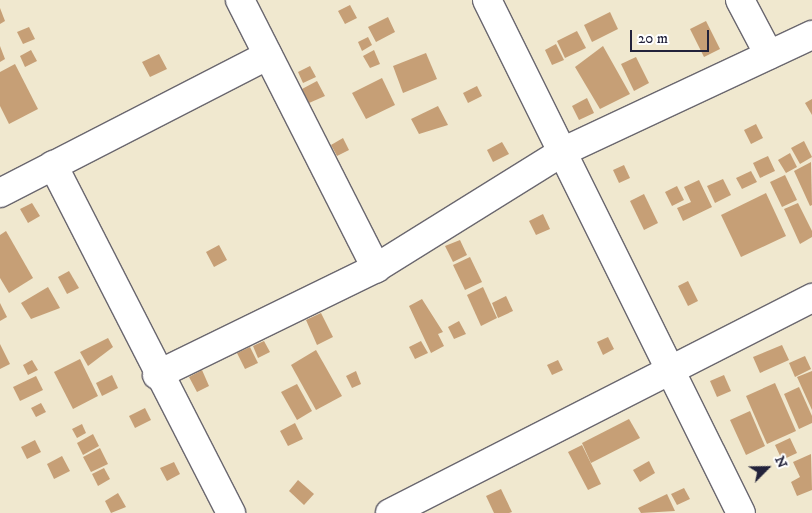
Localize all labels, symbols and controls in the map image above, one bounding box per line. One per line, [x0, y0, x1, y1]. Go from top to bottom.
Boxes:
scale bar [632, 20, 711, 52]
text: 20 m [638, 29, 668, 48]
north arrow [742, 443, 792, 493]
text: N [770, 453, 791, 471]

